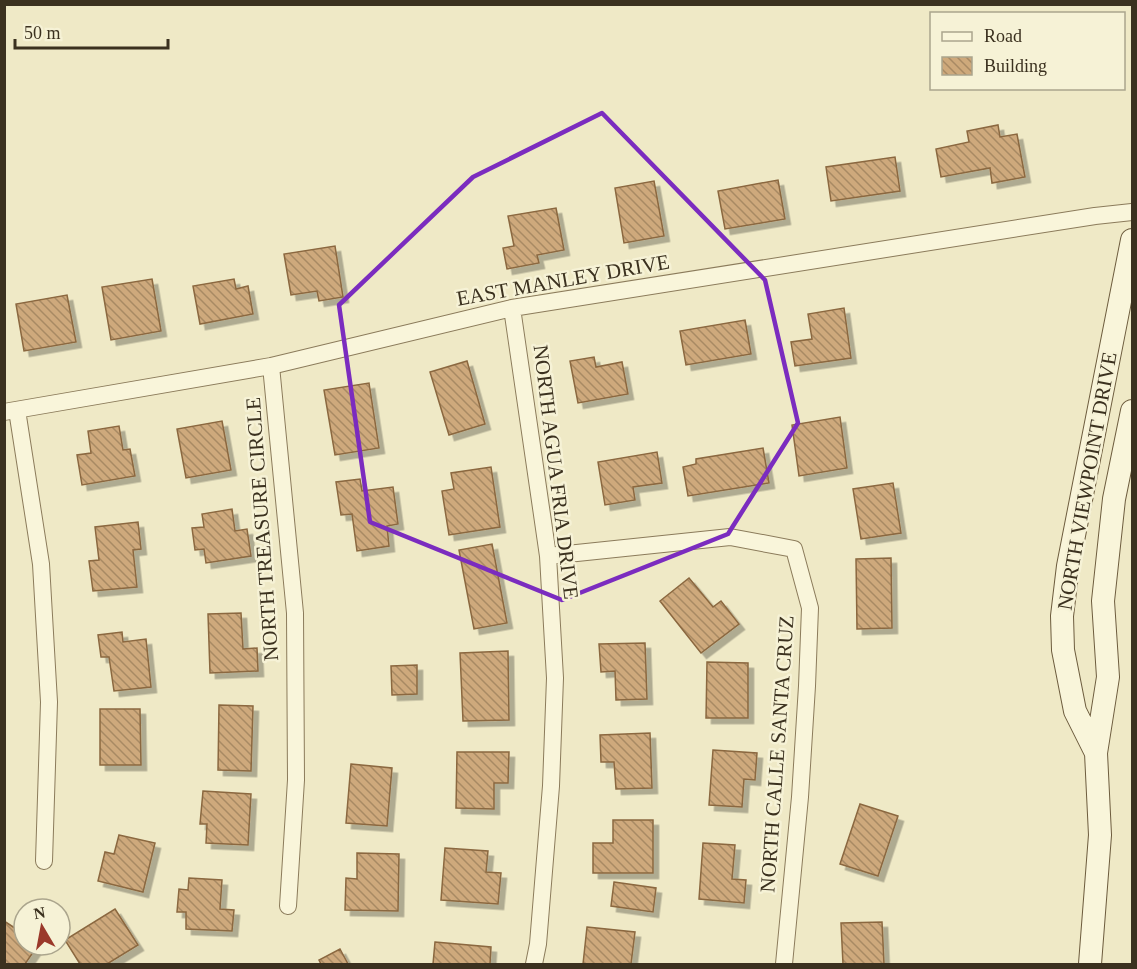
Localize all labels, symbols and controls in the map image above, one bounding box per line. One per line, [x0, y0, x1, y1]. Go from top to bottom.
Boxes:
scale bar [15, 12, 168, 50]
legend [930, 12, 1125, 90]
text: 50 m [24, 23, 61, 43]
text: Road [984, 26, 1022, 46]
text: Building [984, 56, 1047, 76]
street label: EAST MANLEY DRIVE [455, 249, 671, 311]
street label: NORTH AGUA FRIA DRIVE [528, 343, 584, 601]
street label: NORTH VIEWPOINT DRIVE [1052, 350, 1122, 612]
street label: NORTH TREASURE CIRCLE [241, 396, 283, 662]
street label: NORTH CALLE SANTA CRUZ [755, 615, 799, 893]
north arrow [12, 897, 72, 957]
text: N [32, 903, 47, 922]

